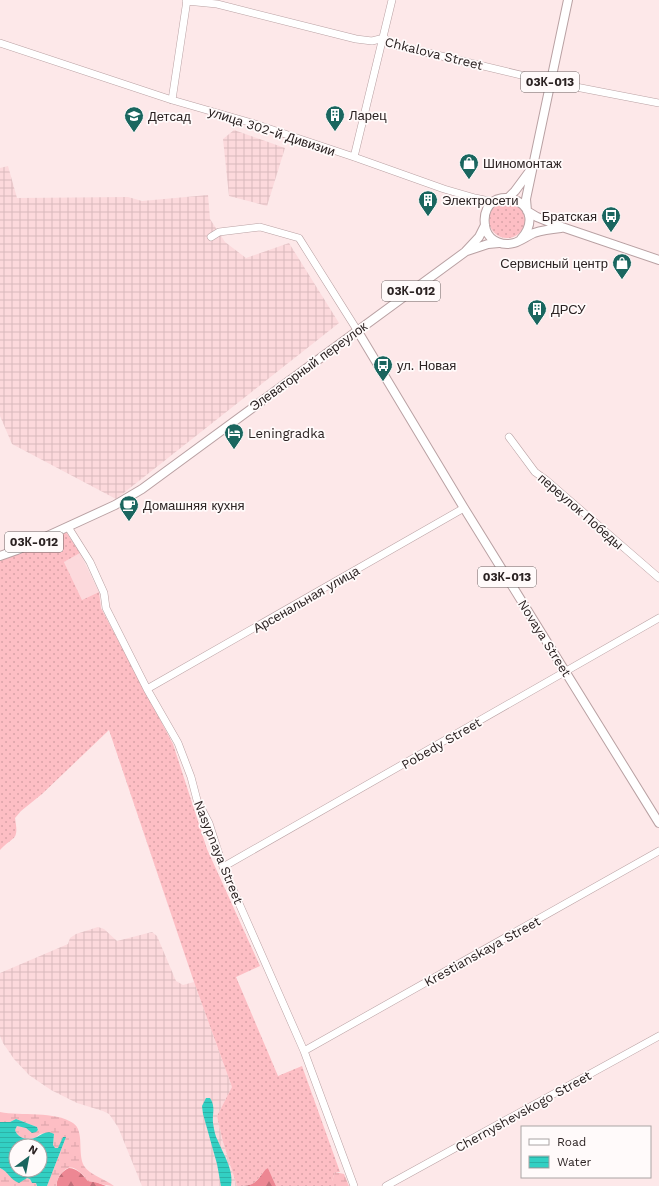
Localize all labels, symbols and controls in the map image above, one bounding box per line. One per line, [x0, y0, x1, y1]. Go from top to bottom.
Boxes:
street label: Chkalova Street [383, 34, 485, 73]
road number: 03К-013 [521, 72, 579, 92]
street label: улица 302-й Дивизии [207, 104, 337, 159]
building icon: Ларец [324, 104, 346, 132]
school or university icon: Детсад [123, 105, 145, 133]
place label: Ларец [349, 108, 387, 123]
place label: Детсад [148, 109, 191, 124]
shop icon: Шиномонтаж [458, 152, 480, 180]
place label: Шиномонтаж [483, 156, 562, 171]
building icon: Электросети [417, 189, 439, 217]
place label: Электросети [442, 193, 519, 208]
bus stop icon: Братская [600, 205, 622, 233]
place label: Братская [542, 209, 597, 224]
shop icon: Сервисный центр [611, 252, 633, 280]
place label: Сервисный центр [500, 256, 608, 271]
road number: 03К-012 [382, 281, 440, 301]
building icon: ДРСУ [526, 298, 548, 326]
place label: ДРСУ [551, 302, 586, 317]
street label: Элеваторный переулок [247, 319, 370, 414]
bus stop icon: ул. Новая [372, 354, 394, 382]
place label: ул. Новая [397, 358, 456, 373]
hotel icon: Leningradka [223, 422, 245, 450]
place label: Leningradka [248, 426, 325, 441]
street label: переулок Победы [535, 470, 626, 552]
cafe icon: Домашняя кухня [118, 494, 140, 522]
place label: Домашняя кухня [143, 498, 245, 513]
road number: 03К-012 [5, 532, 63, 552]
street label: Арсенальная улица [251, 563, 363, 636]
road number: 03К-013 [478, 567, 536, 587]
street label: Novaya Street [515, 597, 575, 680]
street label: Pobedy Street [399, 714, 484, 772]
street label: Nasypnaya Street [191, 798, 246, 907]
street label: Krestianskaya Street [422, 913, 543, 990]
street label: Chernyshevskogo Street [453, 1068, 594, 1155]
legend [521, 1126, 651, 1178]
text: Road [557, 1135, 586, 1149]
north arrow [8, 1138, 48, 1178]
text: N [26, 1142, 40, 1158]
text: Water [557, 1155, 592, 1169]

